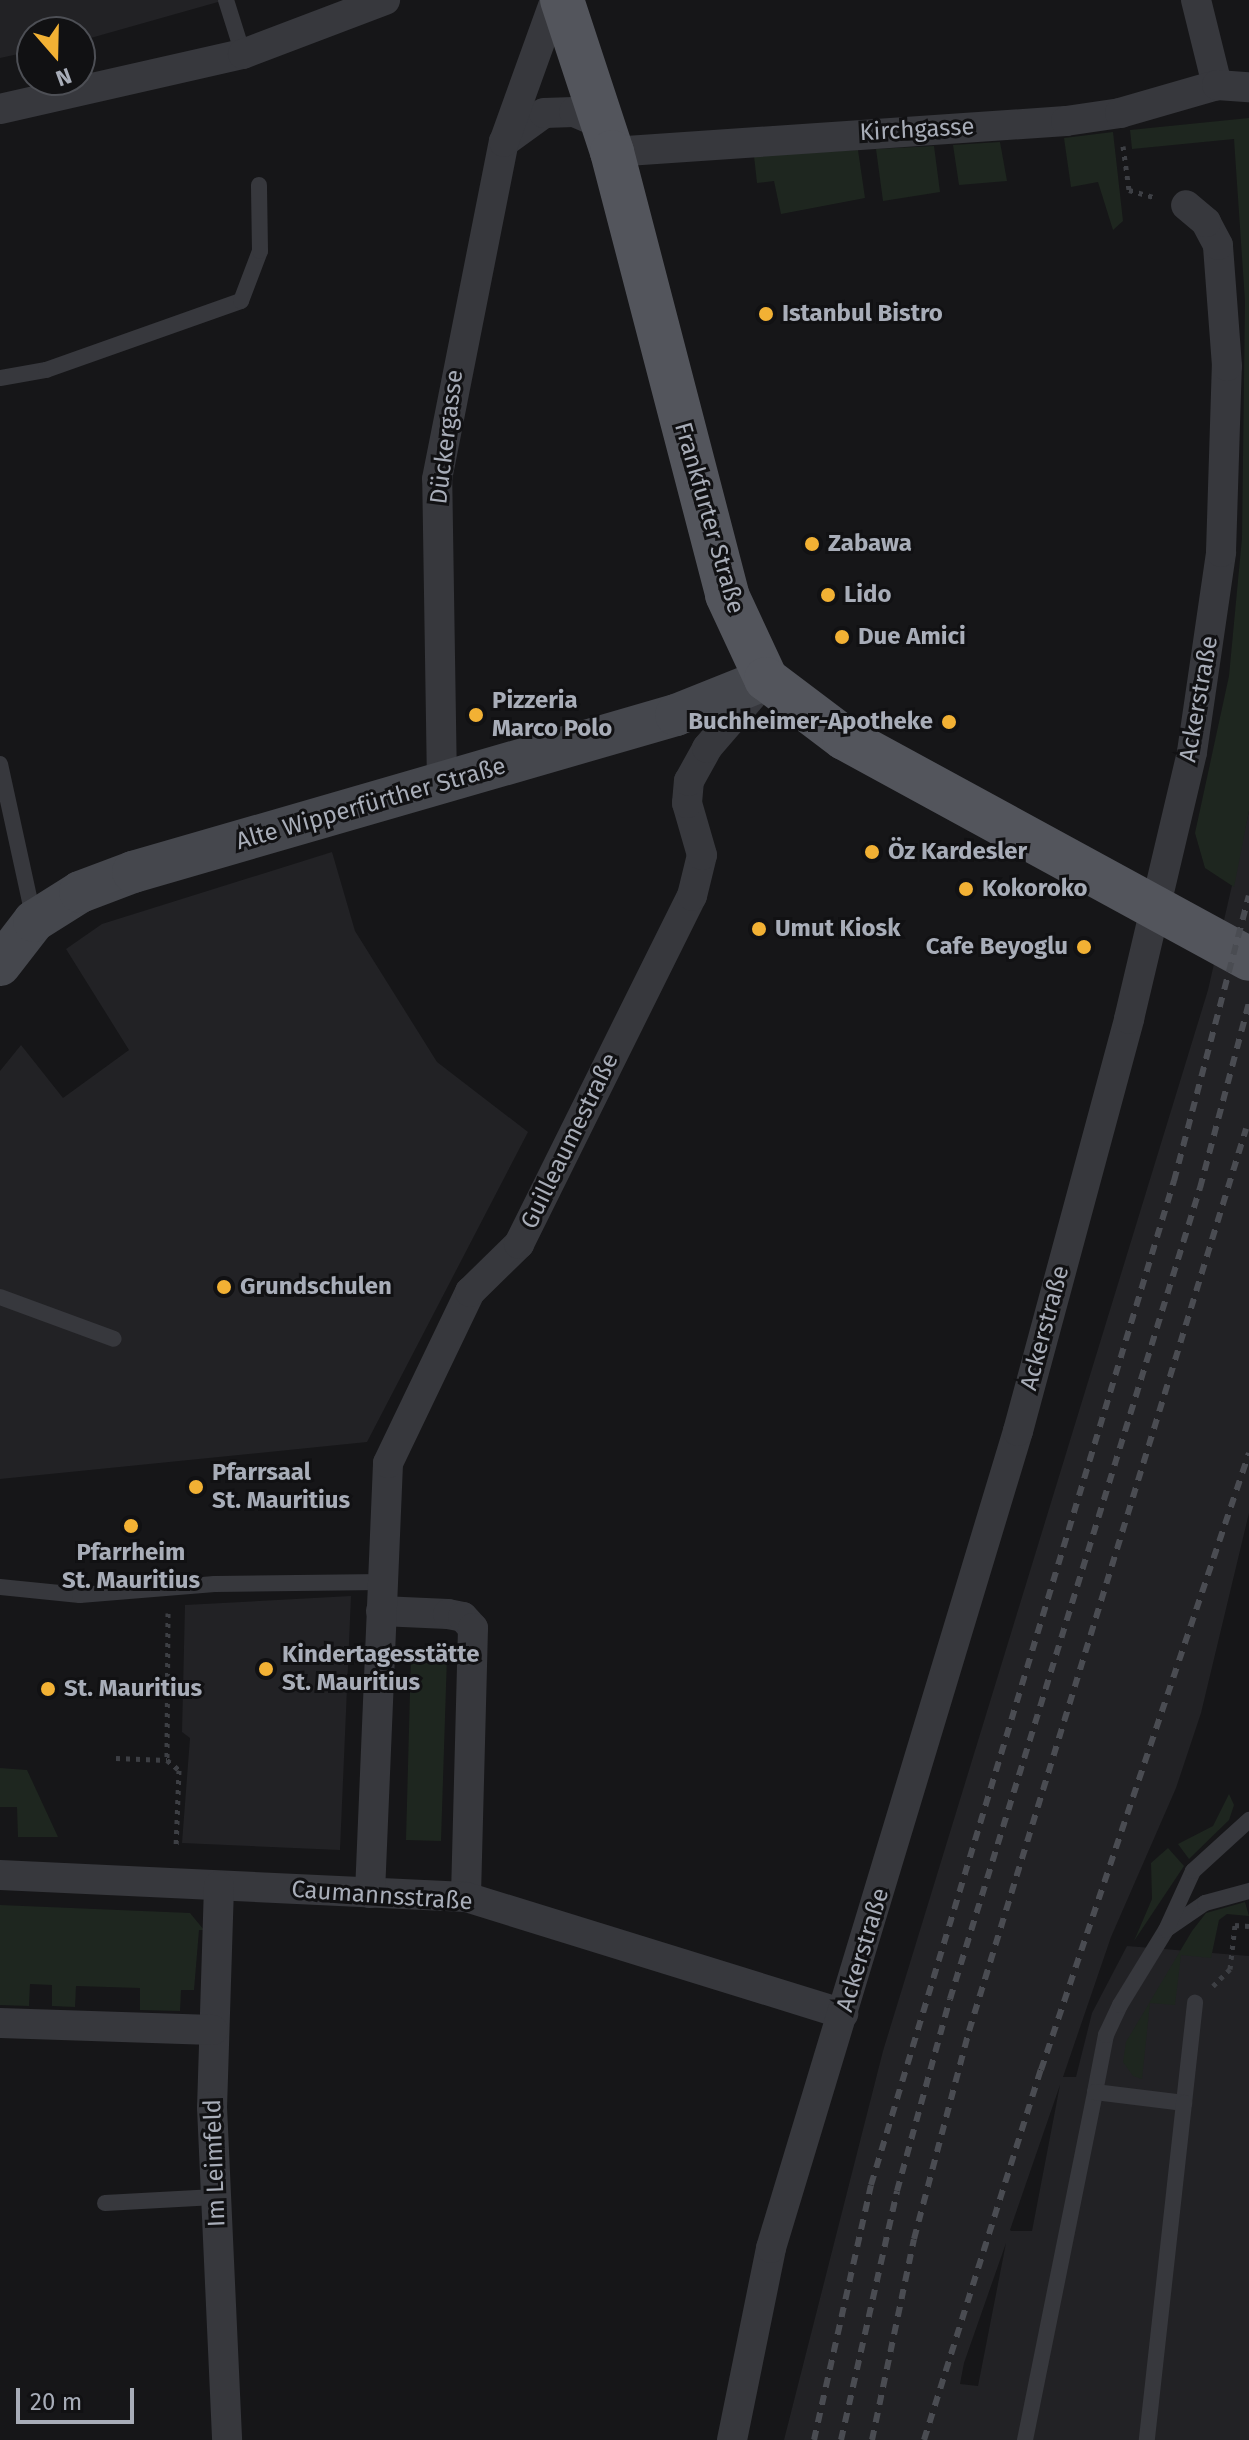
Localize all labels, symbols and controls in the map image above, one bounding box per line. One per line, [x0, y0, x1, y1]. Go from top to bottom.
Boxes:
north arrow [16, 16, 96, 96]
text: N [52, 62, 75, 92]
street label: Kirchgasse [859, 113, 975, 147]
place label: Istanbul Bistro [782, 300, 943, 328]
marker: Istanbul Bistro [757, 305, 775, 323]
street label: Dückergasse [424, 368, 470, 506]
street label: Frankfurter Straße [668, 419, 750, 617]
place label: Zabawa [828, 530, 912, 558]
marker: Zabawa [803, 535, 821, 553]
place label: Lido [844, 581, 891, 609]
marker: Lido [819, 586, 837, 604]
place label: Due Amici [858, 623, 966, 651]
marker: Due Amici [833, 628, 851, 646]
street label: Ackerstraße [1174, 633, 1224, 765]
place label: Pizzeria Marco Polo [492, 687, 612, 743]
marker: Pizzeria Marco Polo [467, 706, 485, 724]
place label: Buchheimer-Apotheke [688, 708, 933, 736]
marker: Buchheimer-Apotheke [940, 713, 958, 731]
street label: Alte Wipperfürther Straße [233, 752, 509, 856]
place label: Öz Kardesler [888, 838, 1027, 866]
marker: Öz Kardesler [863, 843, 881, 861]
place label: Kokoroko [982, 875, 1088, 903]
marker: Kokoroko [957, 880, 975, 898]
place label: Umut Kiosk [775, 915, 900, 943]
marker: Umut Kiosk [750, 920, 768, 938]
place label: Cafe Beyoglu [926, 933, 1068, 961]
marker: Cafe Beyoglu [1075, 938, 1093, 956]
street label: Guilleaumestraße [515, 1048, 625, 1234]
street label: Ackerstraße [1015, 1262, 1075, 1394]
place label: Grundschulen [240, 1273, 392, 1301]
marker: Grundschulen [215, 1278, 233, 1296]
place label: Pfarrsaal St. Mauritius [212, 1459, 350, 1515]
marker: Pfarrsaal St. Mauritius [187, 1478, 205, 1496]
marker: Pfarrheim St. Mauritius [122, 1517, 140, 1535]
place label: Pfarrheim St. Mauritius [62, 1539, 200, 1595]
place label: Kindertagesstätte St. Mauritius [282, 1641, 479, 1697]
marker: Kindertagesstätte St. Mauritius [257, 1660, 275, 1678]
place label: St. Mauritius [64, 1675, 202, 1703]
marker: St. Mauritius [39, 1680, 57, 1698]
street label: Caumannsstraße [290, 1875, 474, 1917]
street label: Ackerstraße [831, 1885, 895, 2015]
street label: Im Leimfeld [198, 2099, 232, 2227]
scale bar [20, 2372, 138, 2422]
text: 20 m [30, 2388, 82, 2416]

